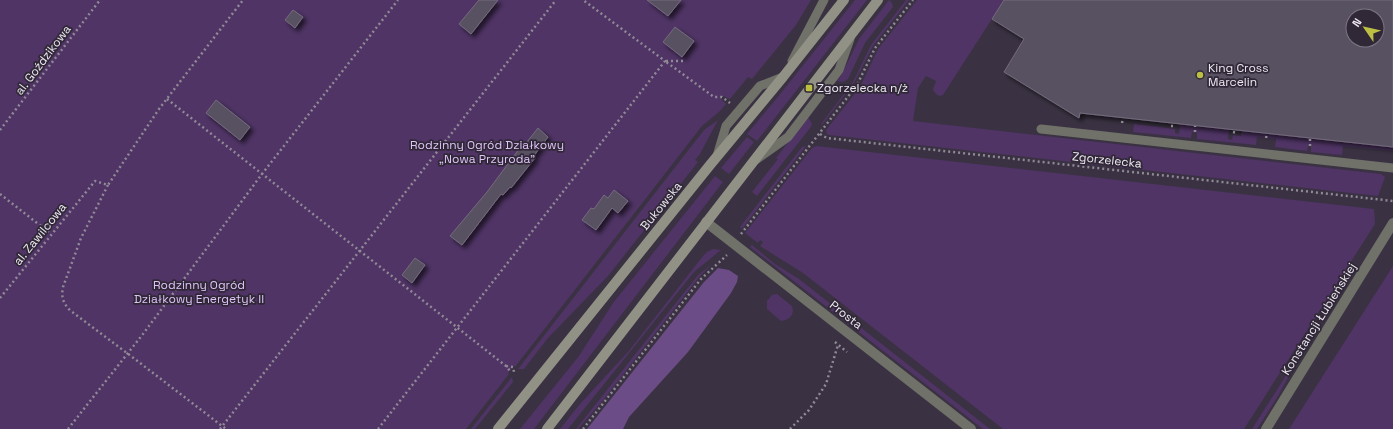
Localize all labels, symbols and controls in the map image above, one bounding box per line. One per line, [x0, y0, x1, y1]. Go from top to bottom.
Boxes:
north arrow [1345, 8, 1385, 48]
text: N [1349, 15, 1365, 29]
street label: al. Goździkowa [11, 22, 75, 98]
place label: King Cross Marcelin [1208, 60, 1268, 90]
marker: King Cross Marcelin [1195, 70, 1205, 80]
place label: Zgorzelecka n/ż [817, 80, 908, 96]
marker: Zgorzelecka n/ż [804, 83, 814, 93]
park label: Rodzinny Ogród Działkowy „Nowa Przyroda” [410, 137, 564, 167]
street label: Zgorzelecka [1071, 148, 1143, 172]
street label: Bukowska [637, 178, 685, 233]
street label: al. Zawilcowa [10, 199, 70, 268]
street label: Konstancji Łubieńskiej [1278, 260, 1360, 378]
park label: Rodzinny Ogród Działkowy Energetyk II [134, 277, 264, 307]
street label: Prosta [826, 297, 866, 333]

